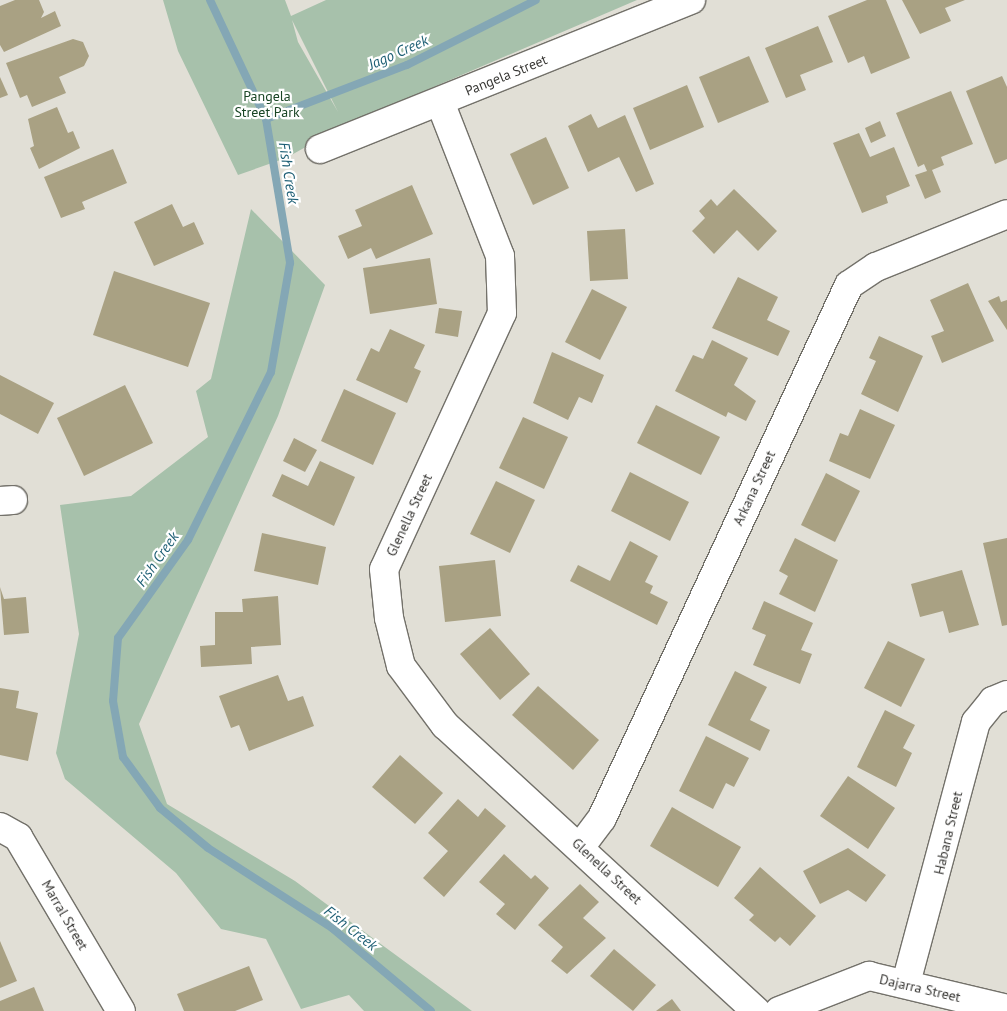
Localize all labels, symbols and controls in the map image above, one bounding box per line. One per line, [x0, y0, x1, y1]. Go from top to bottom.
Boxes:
water label: Jago Creek [365, 31, 431, 73]
street label: Pangela Street [462, 51, 550, 99]
park label: Pangela Street Park [234, 88, 300, 120]
water label: Fish Creek [275, 141, 303, 205]
street label: Arkana Street [729, 448, 779, 528]
street label: Glenella Street [383, 471, 435, 559]
water label: Fish Creek [132, 528, 182, 590]
street label: Habana Street [930, 790, 966, 876]
street label: Glenella Street [569, 834, 645, 908]
street label: Marral Street [38, 877, 92, 953]
water label: Fish Creek [321, 902, 381, 954]
street label: Dajarra Street [878, 971, 962, 1005]

